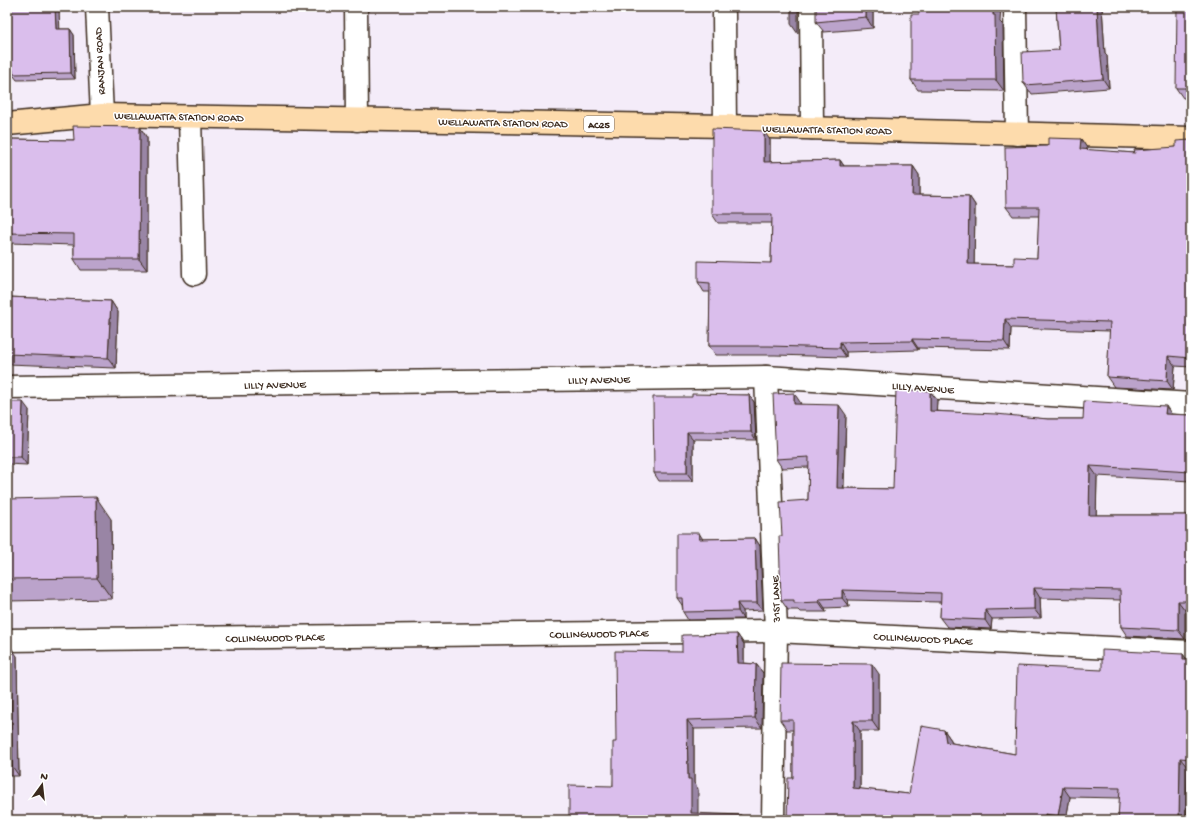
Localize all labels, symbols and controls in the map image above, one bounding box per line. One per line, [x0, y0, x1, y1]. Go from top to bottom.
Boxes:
street label: RANJAN ROAD [93, 26, 109, 95]
street label: WELLAWATTA STATION ROAD [114, 111, 245, 125]
road number: AC25 [584, 116, 614, 132]
street label: WELLAWATTA STATION ROAD [438, 117, 569, 131]
street label: WELLAWATTA STATION ROAD [762, 124, 893, 138]
street label: LILLY AVENUE [568, 374, 631, 388]
street label: LILLY AVENUE [244, 379, 307, 393]
street label: LILLY AVENUE [891, 381, 955, 397]
street label: 31ST LANE [770, 574, 784, 623]
street label: COLLINGWOOD PLACE [549, 628, 650, 642]
street label: COLLINGWOOD PLACE [873, 631, 974, 649]
street label: COLLINGWOOD PLACE [225, 632, 326, 646]
north arrow [22, 765, 62, 805]
text: N [39, 771, 49, 784]

